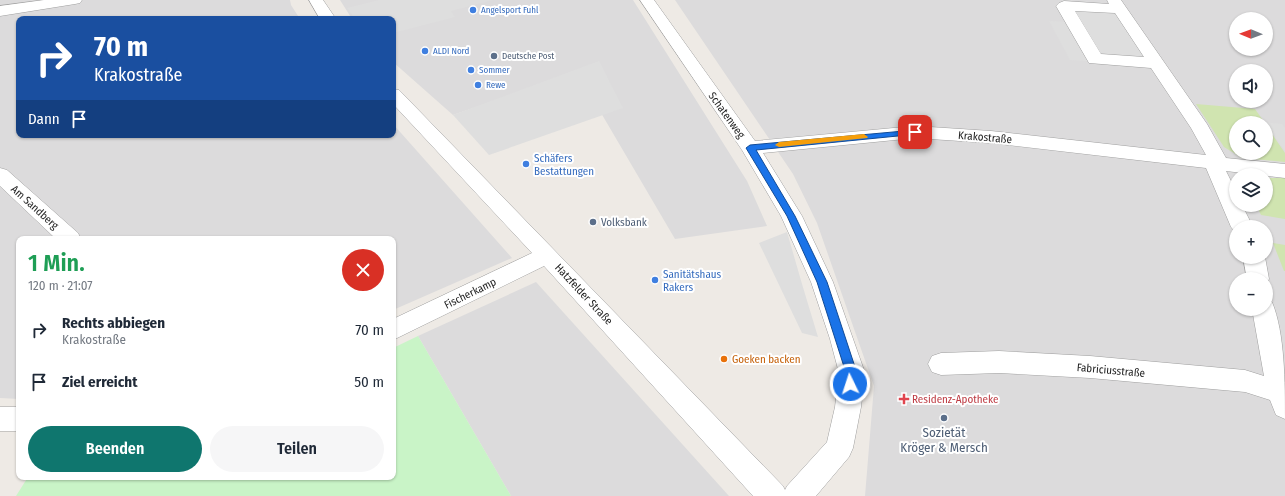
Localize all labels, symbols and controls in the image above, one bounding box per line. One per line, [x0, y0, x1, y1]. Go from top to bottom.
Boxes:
marker: Angelsport Fuhl [468, 5, 478, 15]
place label: Angelsport Fuhl [481, 5, 539, 15]
north arrow [1229, 12, 1273, 56]
map controls [1229, 12, 1273, 316]
text: 70 m [94, 30, 148, 63]
icon: right [28, 32, 80, 84]
marker: ALDI Nord [420, 46, 430, 56]
place label: ALDI Nord [433, 46, 470, 56]
marker: Deutsche Post [489, 51, 499, 61]
place label: Deutsche Post [502, 51, 554, 61]
text: Krakostraße [94, 64, 182, 86]
button: sound [1229, 64, 1273, 108]
marker: Sommer [466, 65, 476, 75]
place label: Sommer [479, 65, 510, 75]
marker: Rewe [473, 80, 483, 90]
place label: Rewe [486, 80, 506, 90]
street label: Schatenweg [706, 90, 748, 142]
icon: arrive [68, 108, 90, 130]
text: Dann [28, 110, 60, 128]
pin [898, 115, 932, 149]
button: search [1229, 116, 1273, 160]
icon: arrive [904, 121, 926, 143]
street label: Krakostraße [957, 129, 1012, 146]
place label: Schäfers Bestattungen [534, 152, 594, 178]
marker: Schäfers Bestattungen [521, 159, 531, 169]
button: layers [1229, 168, 1273, 212]
street label: Am Sandberg [8, 183, 62, 233]
place label: Volksbank [601, 216, 648, 229]
marker: Volksbank [588, 217, 598, 227]
button: + [1229, 220, 1273, 264]
text: 1 Min. [28, 249, 85, 277]
button: close [342, 249, 384, 291]
street label: Hatzfelder Straße [552, 261, 615, 328]
place label: Sanitätshaus Rakers [663, 268, 722, 294]
button: − [1229, 272, 1273, 316]
street label: Fischerkamp [442, 275, 499, 312]
marker: Sanitätshaus Rakers [650, 275, 660, 285]
text: 120 m · 21:07 [28, 278, 93, 293]
text: Rechts abbiegen [62, 314, 165, 332]
icon: right [28, 319, 50, 341]
text: 70 m [355, 321, 384, 339]
text: Krakostraße [62, 332, 126, 347]
place label: Goeken backen [732, 353, 800, 366]
marker: Goeken backen [719, 354, 729, 364]
street label: Fabriciusstraße [1076, 361, 1146, 380]
position arrow [829, 363, 871, 405]
icon: arrive [28, 371, 50, 393]
text: Ziel erreicht [62, 373, 137, 391]
text: 50 m [354, 373, 384, 391]
place label: Residenz-Apotheke [912, 393, 999, 406]
marker: Residenz-Apotheke [899, 394, 909, 404]
marker: Sozietät Kröger & Mersch [939, 413, 949, 423]
place label: Sozietät Kröger & Mersch [900, 425, 988, 455]
button: Beenden [28, 426, 202, 472]
button: Teilen [210, 426, 384, 472]

